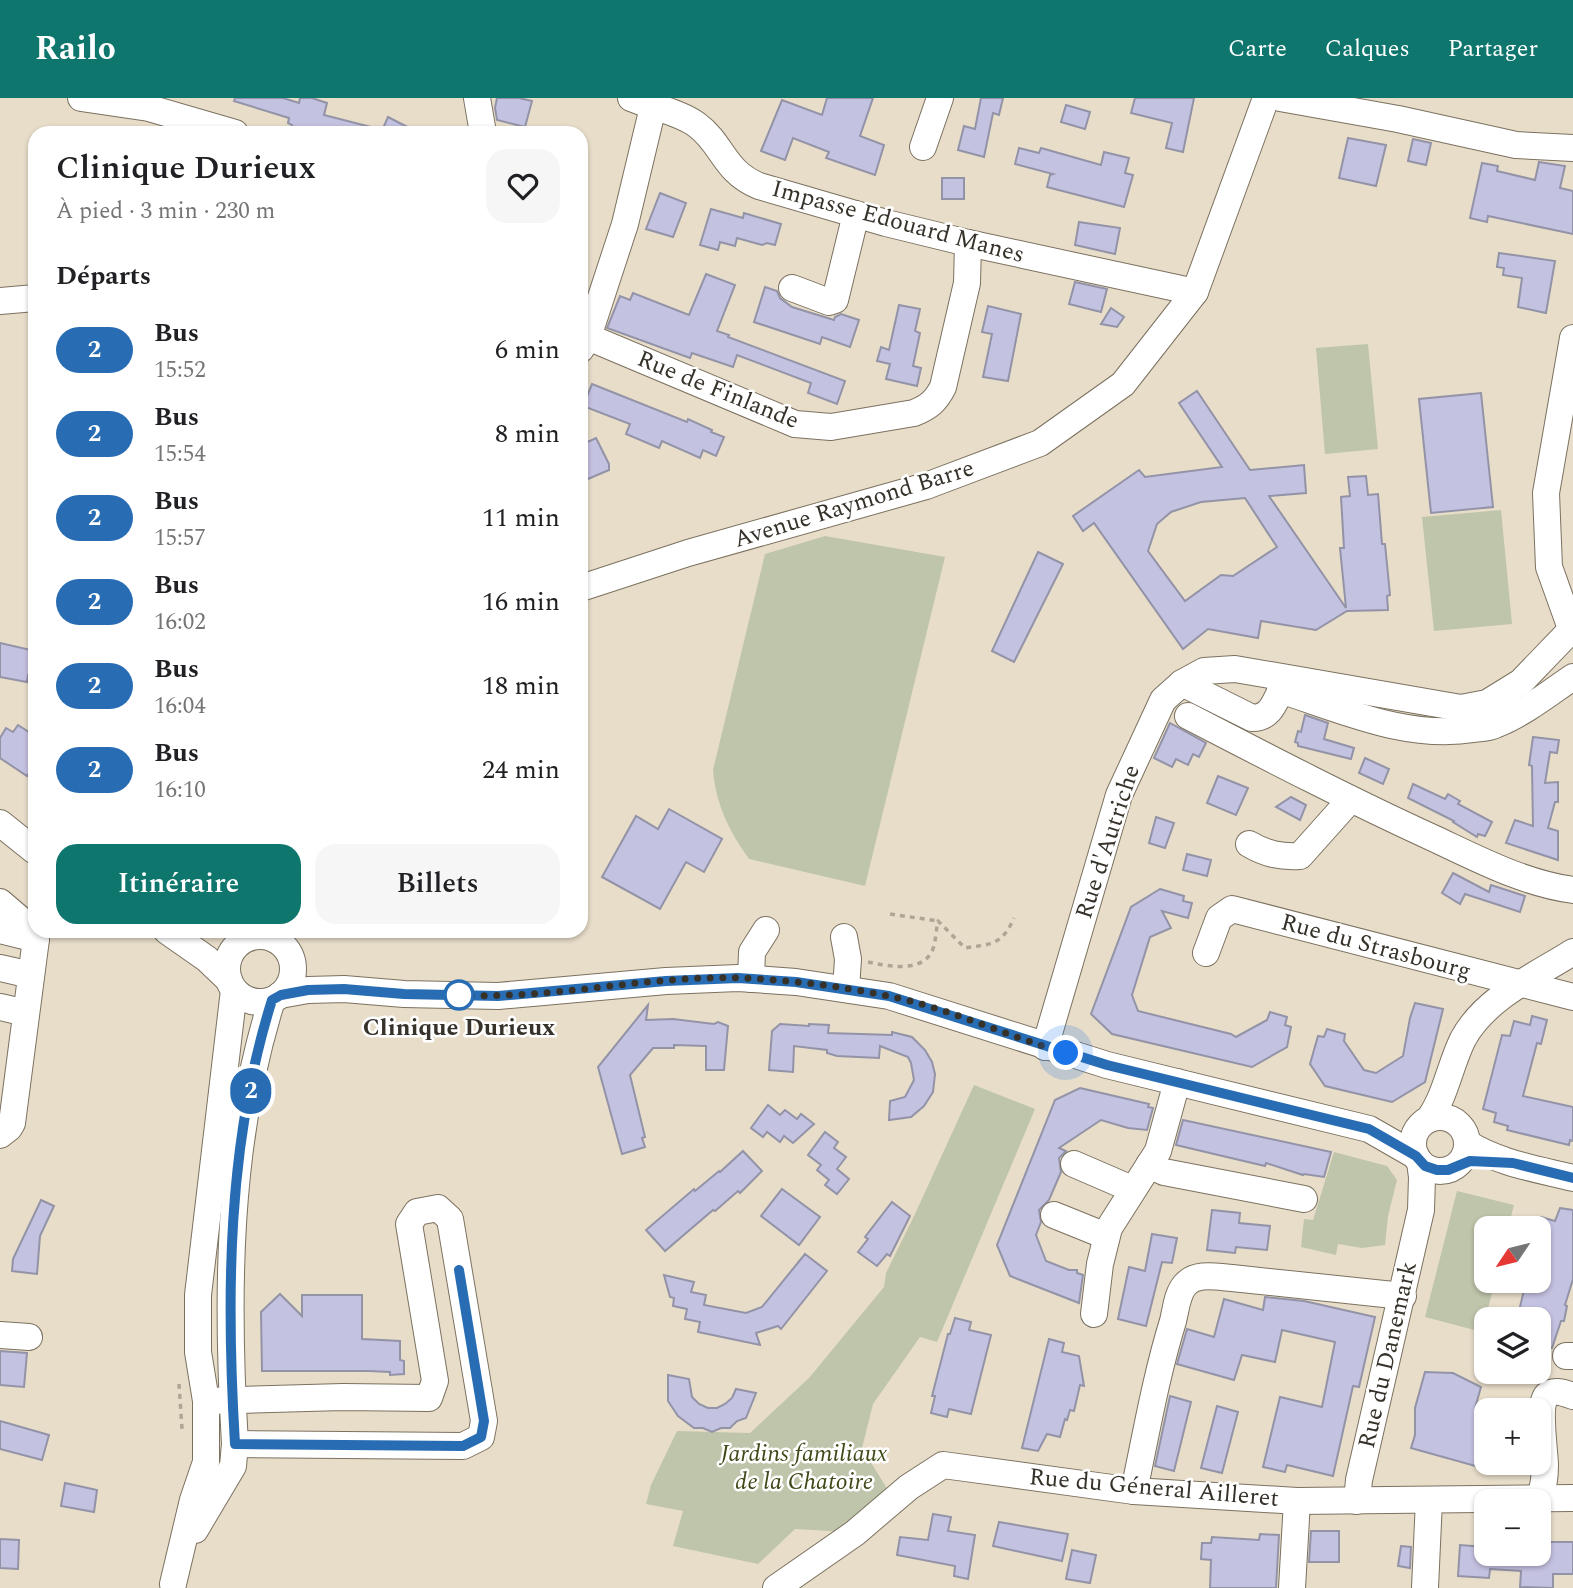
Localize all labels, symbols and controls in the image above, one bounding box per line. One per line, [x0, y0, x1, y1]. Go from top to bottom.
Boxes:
text: Railo [35, 24, 116, 74]
text: Carte [1228, 31, 1287, 67]
text: Calques [1325, 31, 1410, 67]
text: Partager [1448, 31, 1538, 67]
text: Clinique Durieux [56, 143, 316, 193]
button: heart [486, 149, 560, 223]
street label: Impasse Edouard Manes [768, 171, 1028, 273]
text: À pied · 3 min · 230 m [56, 194, 275, 229]
text: Départs [56, 256, 151, 296]
text: Bus [154, 313, 199, 353]
text: 6 min [495, 330, 560, 370]
text: 2 [88, 332, 101, 368]
street label: Rue de Finlande [632, 341, 804, 439]
text: 15:52 [154, 353, 206, 388]
text: Bus [154, 397, 199, 437]
text: 8 min [495, 414, 560, 454]
text: 2 [88, 416, 101, 452]
text: 15:54 [154, 437, 206, 472]
street label: Avenue Raymond Barre [729, 450, 979, 558]
text: Bus [154, 481, 199, 521]
text: 11 min [482, 498, 560, 538]
text: 2 [88, 500, 101, 536]
text: 15:57 [154, 521, 206, 556]
text: Bus [154, 565, 199, 605]
text: 16 min [482, 582, 560, 622]
text: 2 [88, 584, 101, 620]
text: 16:02 [154, 605, 206, 640]
text: Bus [154, 649, 199, 689]
text: 18 min [482, 666, 560, 706]
text: 2 [88, 668, 101, 704]
text: 16:04 [154, 689, 206, 724]
text: Bus [154, 733, 199, 773]
text: 24 min [482, 750, 560, 790]
text: 2 [88, 752, 101, 788]
street label: Rue d'Autriche [1066, 760, 1150, 924]
text: 16:10 [154, 773, 206, 808]
button: Itinéraire [56, 844, 301, 924]
button: Billets [315, 844, 560, 924]
street label: Rue du Strasbourg [1277, 904, 1475, 990]
marker: Clinique Durieux [444, 980, 474, 1010]
place label: Clinique Durieux [363, 1010, 555, 1046]
your location [1048, 1035, 1083, 1070]
line badge: 2 [228, 1068, 274, 1114]
text: 2 [244, 1073, 258, 1109]
north arrow [1474, 1216, 1550, 1293]
map controls [1474, 1216, 1551, 1566]
street label: Rue du Danemark [1349, 1258, 1427, 1452]
button: layers [1474, 1307, 1551, 1384]
button: + [1474, 1398, 1551, 1475]
park label: Jardins familiaux de la Chatoire [718, 1436, 888, 1500]
street label: Rue du Géneral Ailleret [1028, 1459, 1280, 1517]
button: − [1474, 1489, 1551, 1566]

